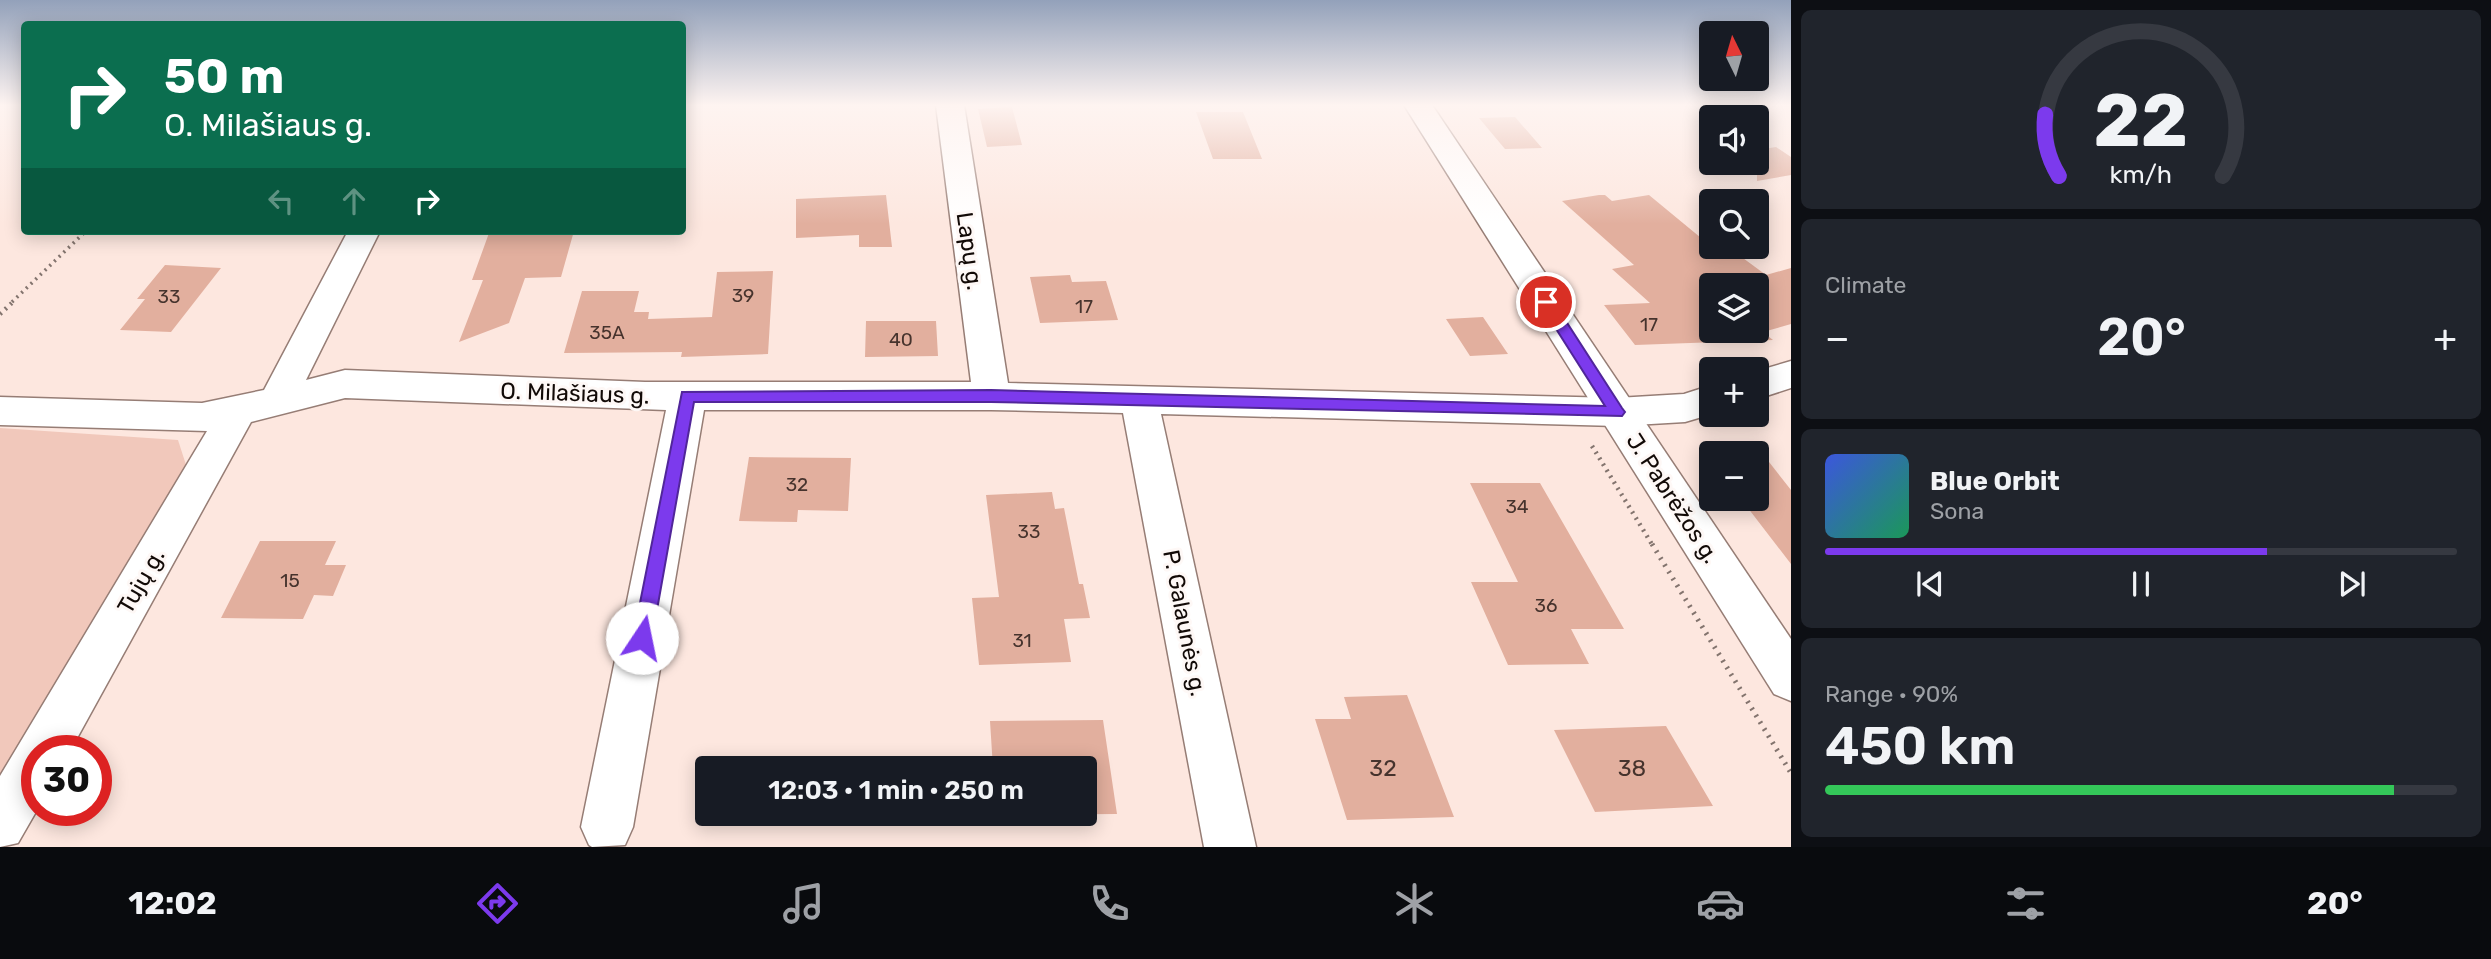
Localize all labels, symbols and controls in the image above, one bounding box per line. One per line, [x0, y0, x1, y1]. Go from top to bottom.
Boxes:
north arrow [1699, 21, 1769, 91]
map controls [1699, 21, 1769, 511]
text: 50 m [164, 47, 284, 105]
icon: right [49, 49, 140, 140]
text: 22 [2094, 78, 2188, 164]
button: sound [1699, 105, 1769, 175]
text: O. Milašiaus g. [164, 106, 372, 144]
text: km/h [2110, 159, 2172, 188]
icon: left [262, 182, 300, 220]
icon: ahead [335, 182, 373, 220]
icon: right [408, 182, 446, 220]
button: search [1699, 189, 1769, 259]
street label: Lapų g. [951, 210, 989, 292]
text: Climate [1825, 271, 1906, 299]
pin [1516, 272, 1576, 332]
button: layers [1699, 273, 1769, 343]
icon: arrive [1527, 283, 1565, 321]
house number: 39 [732, 284, 754, 307]
house number: 33 [158, 285, 180, 308]
house number: 17 [1075, 295, 1093, 318]
text: 20° [2097, 306, 2186, 368]
house number: 17 [1640, 313, 1658, 336]
text: − [1825, 315, 1850, 361]
text: + [2433, 315, 2457, 361]
house number: 35A [589, 321, 625, 344]
house number: 40 [889, 328, 913, 351]
button: + [1699, 357, 1769, 427]
street label: O. Milašiaus g. [500, 376, 650, 410]
street label: J. Pabrėžos g. [1621, 428, 1725, 568]
button: − [1699, 441, 1769, 511]
text: Blue Orbit [1930, 466, 2060, 497]
house number: 32 [786, 473, 808, 496]
house number: 34 [1505, 495, 1529, 518]
text: Sona [1930, 497, 1984, 525]
house number: 33 [1018, 520, 1040, 543]
street label: Tujų g. [111, 544, 171, 618]
street label: P. Galaunės g. [1157, 547, 1213, 699]
icon: previous [1911, 565, 1949, 603]
icon: pause [2122, 565, 2160, 603]
icon: next [2333, 565, 2371, 603]
house number: 15 [280, 569, 300, 592]
house number: 36 [1535, 594, 1557, 617]
position arrow [605, 601, 679, 675]
house number: 31 [1012, 629, 1032, 652]
text: Range · 90% [1825, 680, 1958, 708]
text: 450 km [1825, 715, 2016, 777]
speed limit sign: 30 [21, 735, 112, 826]
house number: 32 [1369, 754, 1397, 782]
house number: 38 [1618, 754, 1646, 782]
text: 12:03 · 1 min · 250 m [768, 775, 1024, 806]
icon: directions [473, 879, 522, 928]
icon: music [779, 879, 828, 928]
icon: phone [1085, 879, 1134, 928]
icon: climate [1390, 879, 1439, 928]
icon: car [1696, 879, 1745, 928]
icon: filters [2001, 879, 2050, 928]
text: 12:02 [128, 884, 217, 922]
text: 20° [2307, 884, 2363, 922]

